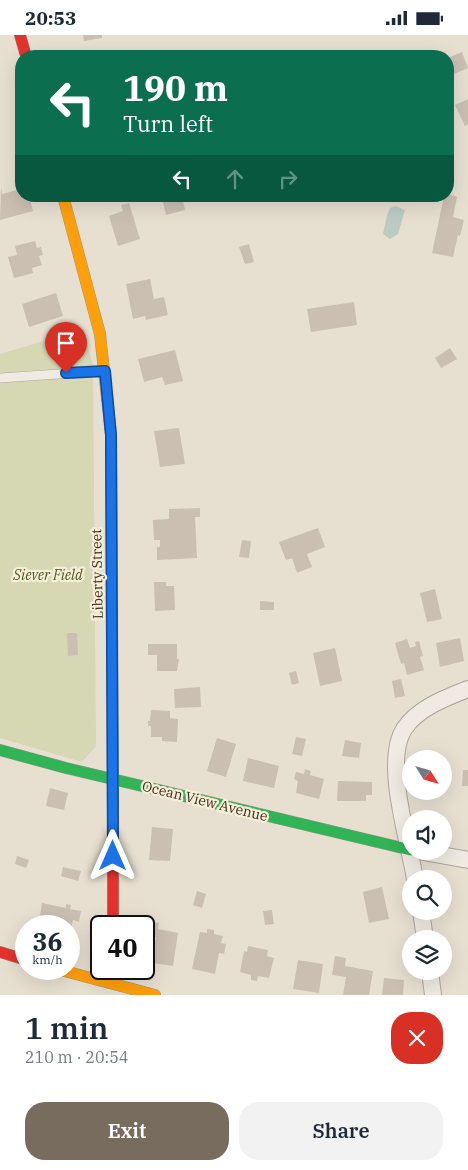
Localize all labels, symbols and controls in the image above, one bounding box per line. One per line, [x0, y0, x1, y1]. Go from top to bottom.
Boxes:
text: 20:53 [25, 6, 76, 30]
text: 190 m [123, 65, 228, 111]
icon: left [40, 70, 105, 135]
text: Turn left [123, 109, 213, 138]
icon: left [168, 165, 196, 193]
icon: ahead [221, 165, 249, 193]
icon: right [274, 165, 302, 193]
pin [45, 322, 87, 373]
icon: arrive [52, 329, 80, 357]
street label: Liberty Street [87, 529, 107, 619]
park label: Siever Field [12, 566, 83, 584]
north arrow [402, 750, 452, 800]
map controls [402, 750, 452, 980]
street label: Ocean View Avenue [140, 777, 270, 825]
button: sound [402, 810, 452, 860]
position arrow [86, 829, 138, 881]
button: search [402, 870, 452, 920]
speed limit sign: 40 [90, 915, 155, 980]
text: 36 [32, 925, 63, 958]
button: layers [402, 930, 452, 980]
text: km/h [32, 952, 63, 967]
text: 1 min [25, 1008, 108, 1047]
button: close [391, 1012, 443, 1064]
text: 210 m · 20:54 [25, 1047, 128, 1067]
button: Exit [25, 1102, 229, 1160]
button: Share [239, 1102, 443, 1160]

